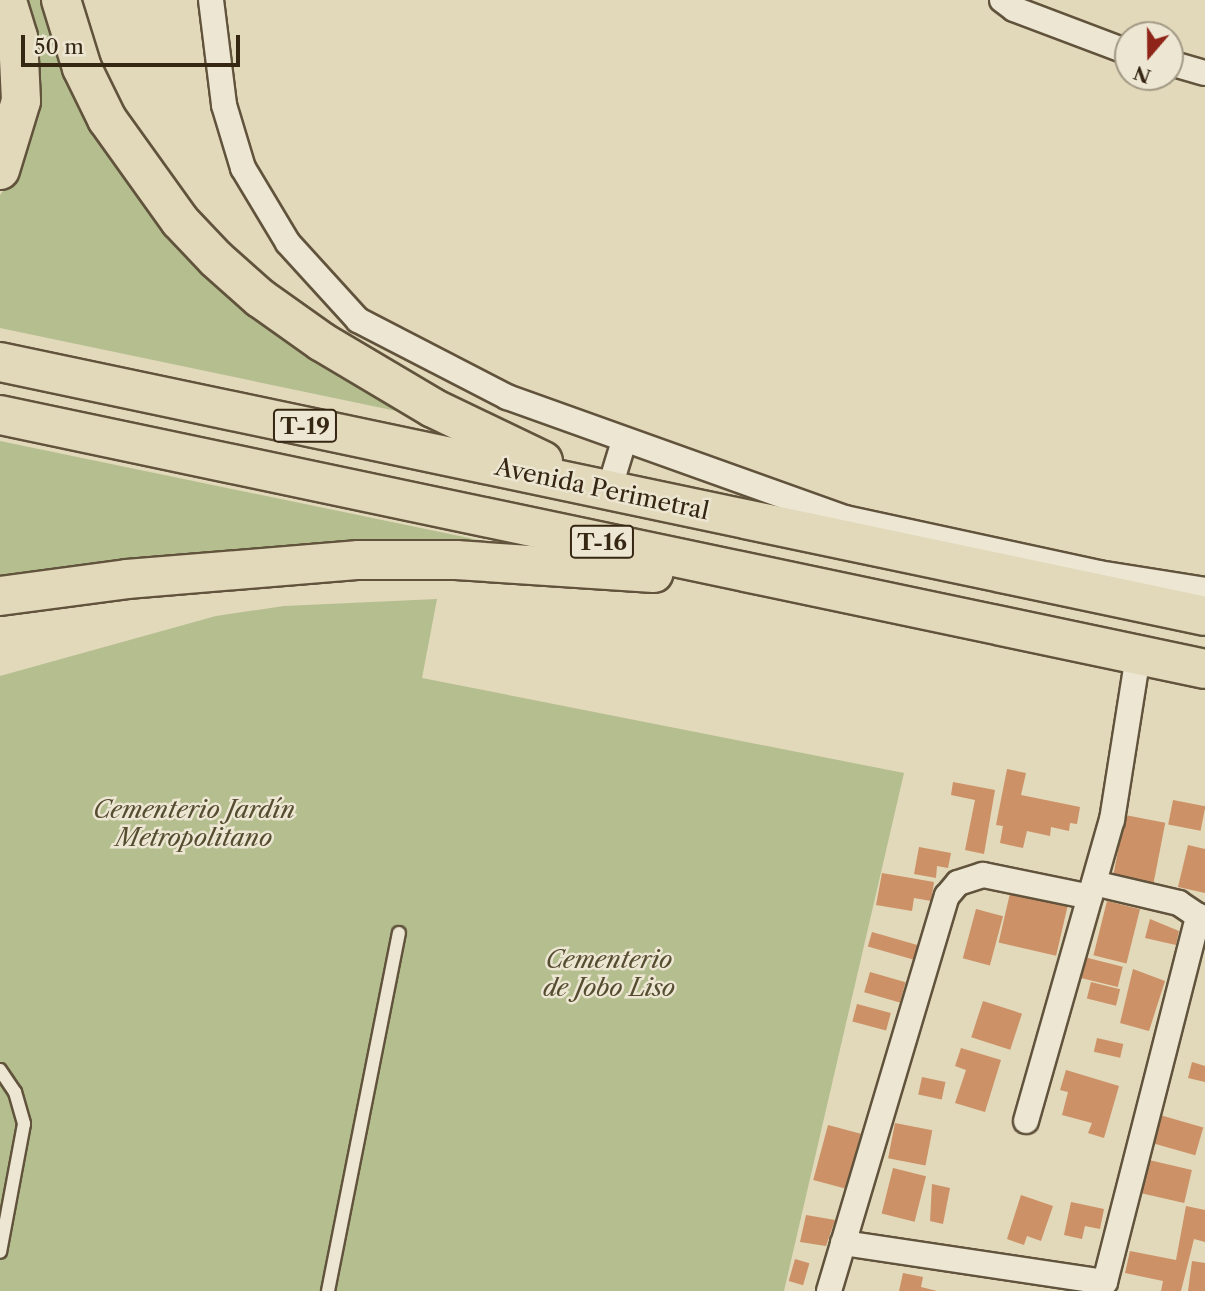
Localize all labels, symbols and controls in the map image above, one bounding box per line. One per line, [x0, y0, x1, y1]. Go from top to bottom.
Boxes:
scale bar [24, 21, 243, 65]
north arrow [1114, 21, 1184, 91]
text: 50 m [34, 34, 84, 59]
text: N [1131, 61, 1154, 88]
road number: T-19 [272, 406, 338, 446]
street label: Avenida Perimetral [492, 452, 712, 526]
road number: T-16 [569, 522, 635, 562]
park label: Cementerio Jardín Metropolitano [93, 796, 295, 852]
park label: Cementerio de Jobo Liso [543, 946, 675, 1002]

